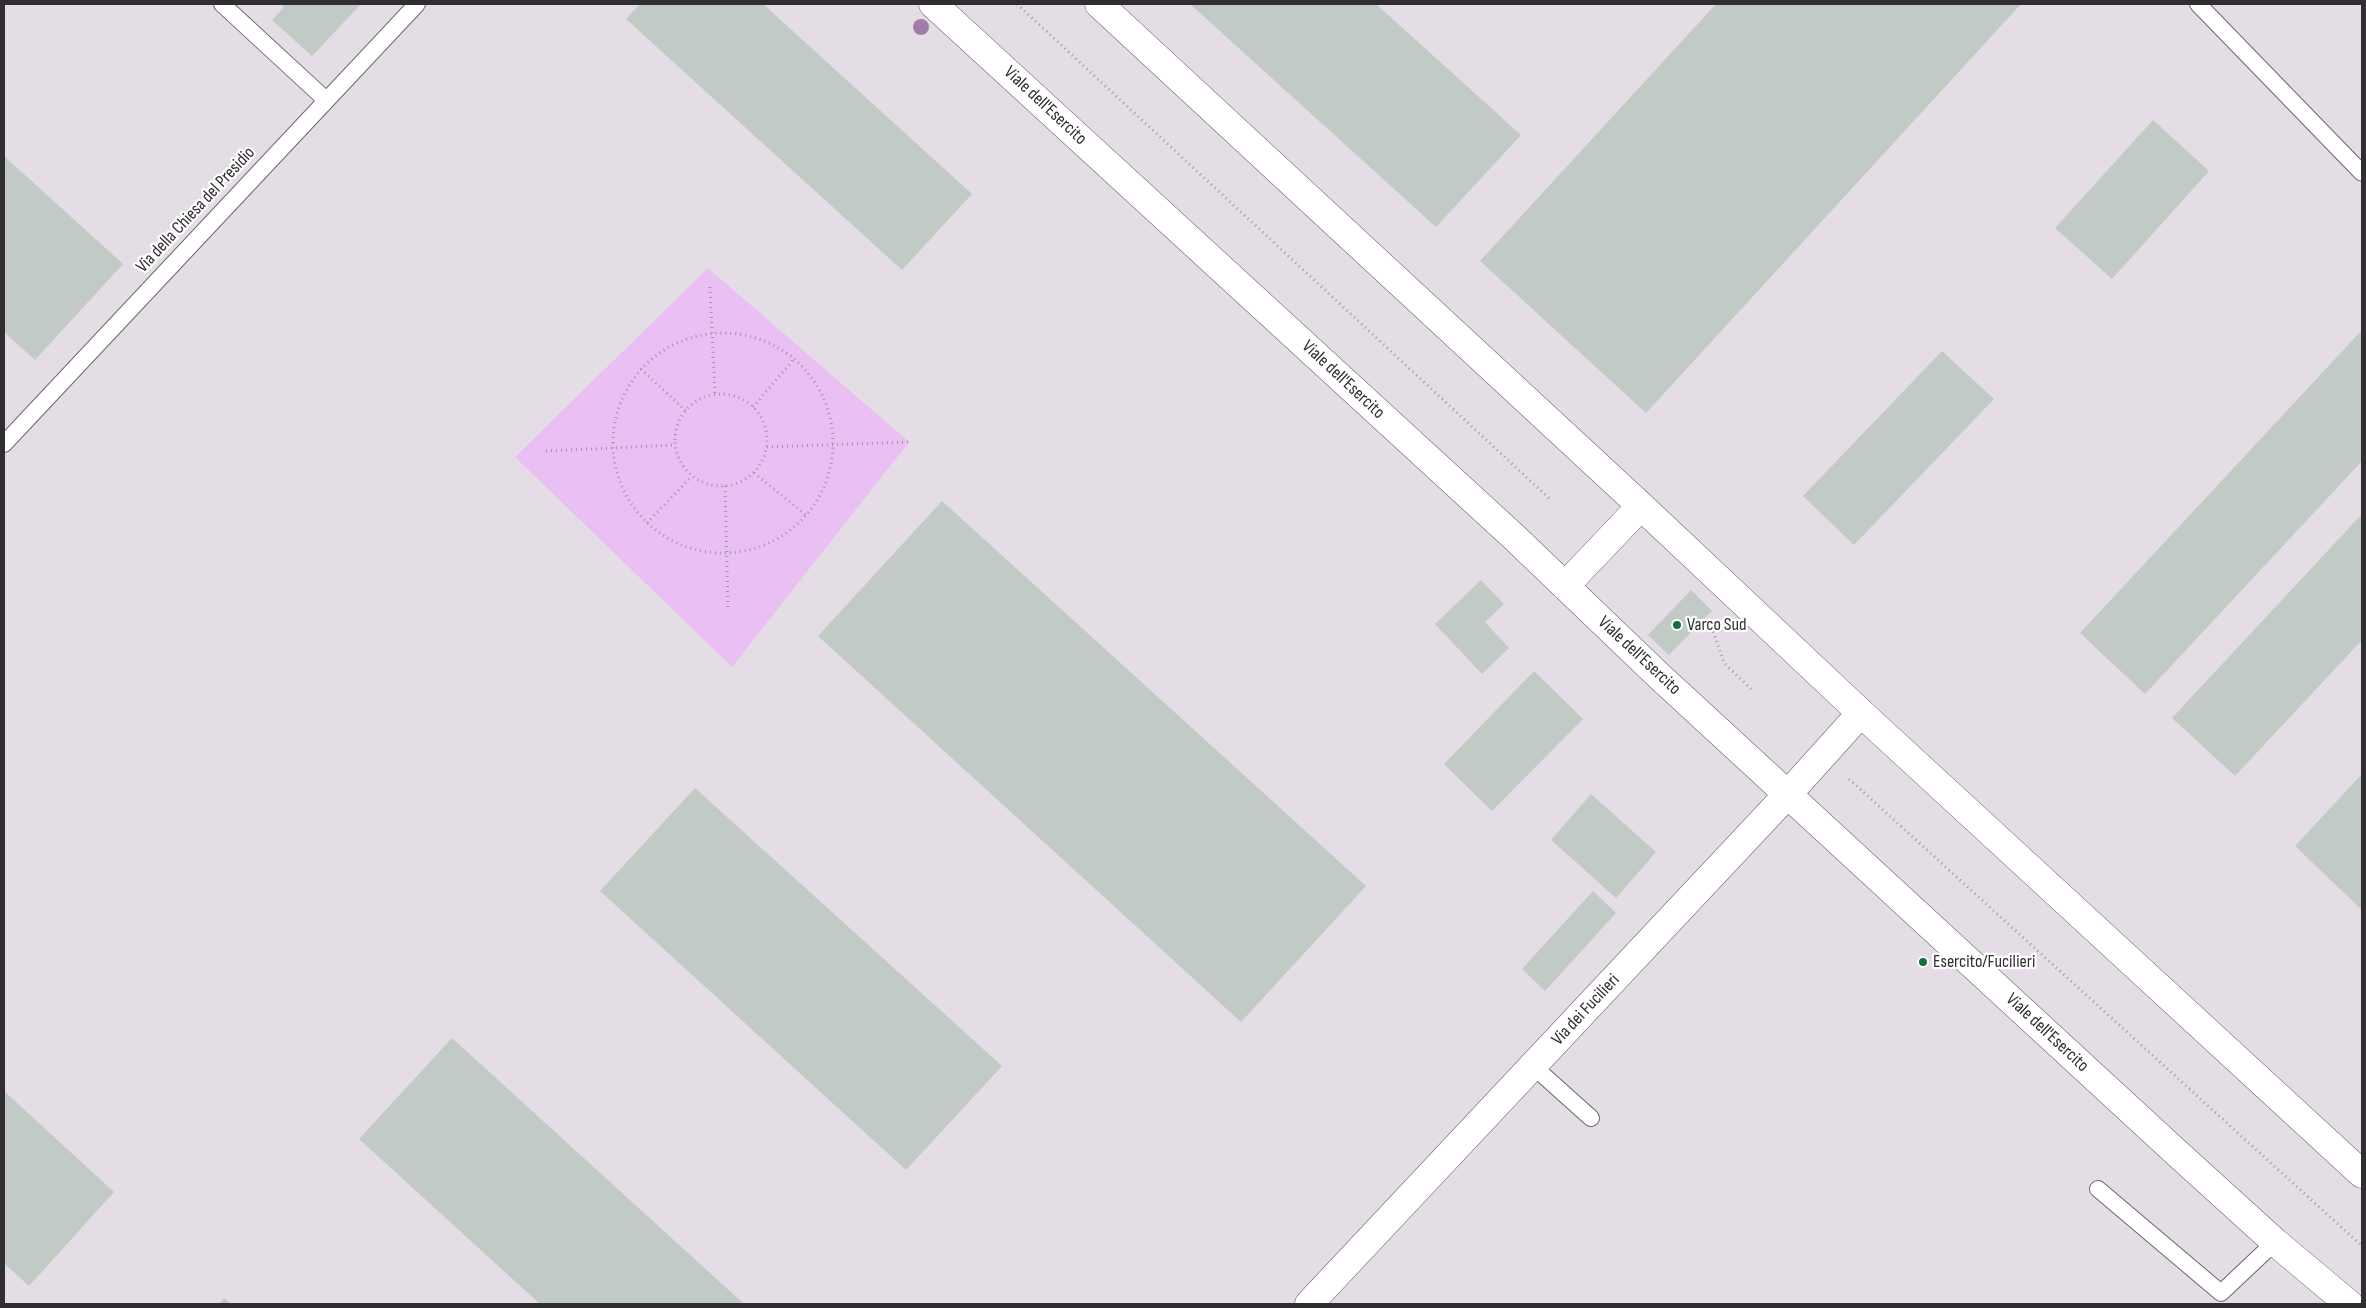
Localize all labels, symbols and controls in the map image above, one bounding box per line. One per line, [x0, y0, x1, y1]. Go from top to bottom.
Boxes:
street label: Viale dell'Esercito [999, 62, 1091, 150]
street label: Via della Chiesa del Presidio [132, 142, 260, 278]
street label: Viale dell'Esercito [1297, 336, 1389, 424]
street label: Viale dell'Esercito [1593, 612, 1685, 700]
place label: Varco Sud [1687, 614, 1747, 636]
marker: Varco Sud [1671, 619, 1683, 631]
place label: Esercito/Fucilieri [1933, 951, 2035, 973]
marker: Esercito/Fucilieri [1917, 956, 1929, 968]
street label: Via dei Fucilieri [1547, 970, 1625, 1050]
street label: Viale dell'Esercito [2001, 989, 2093, 1077]

